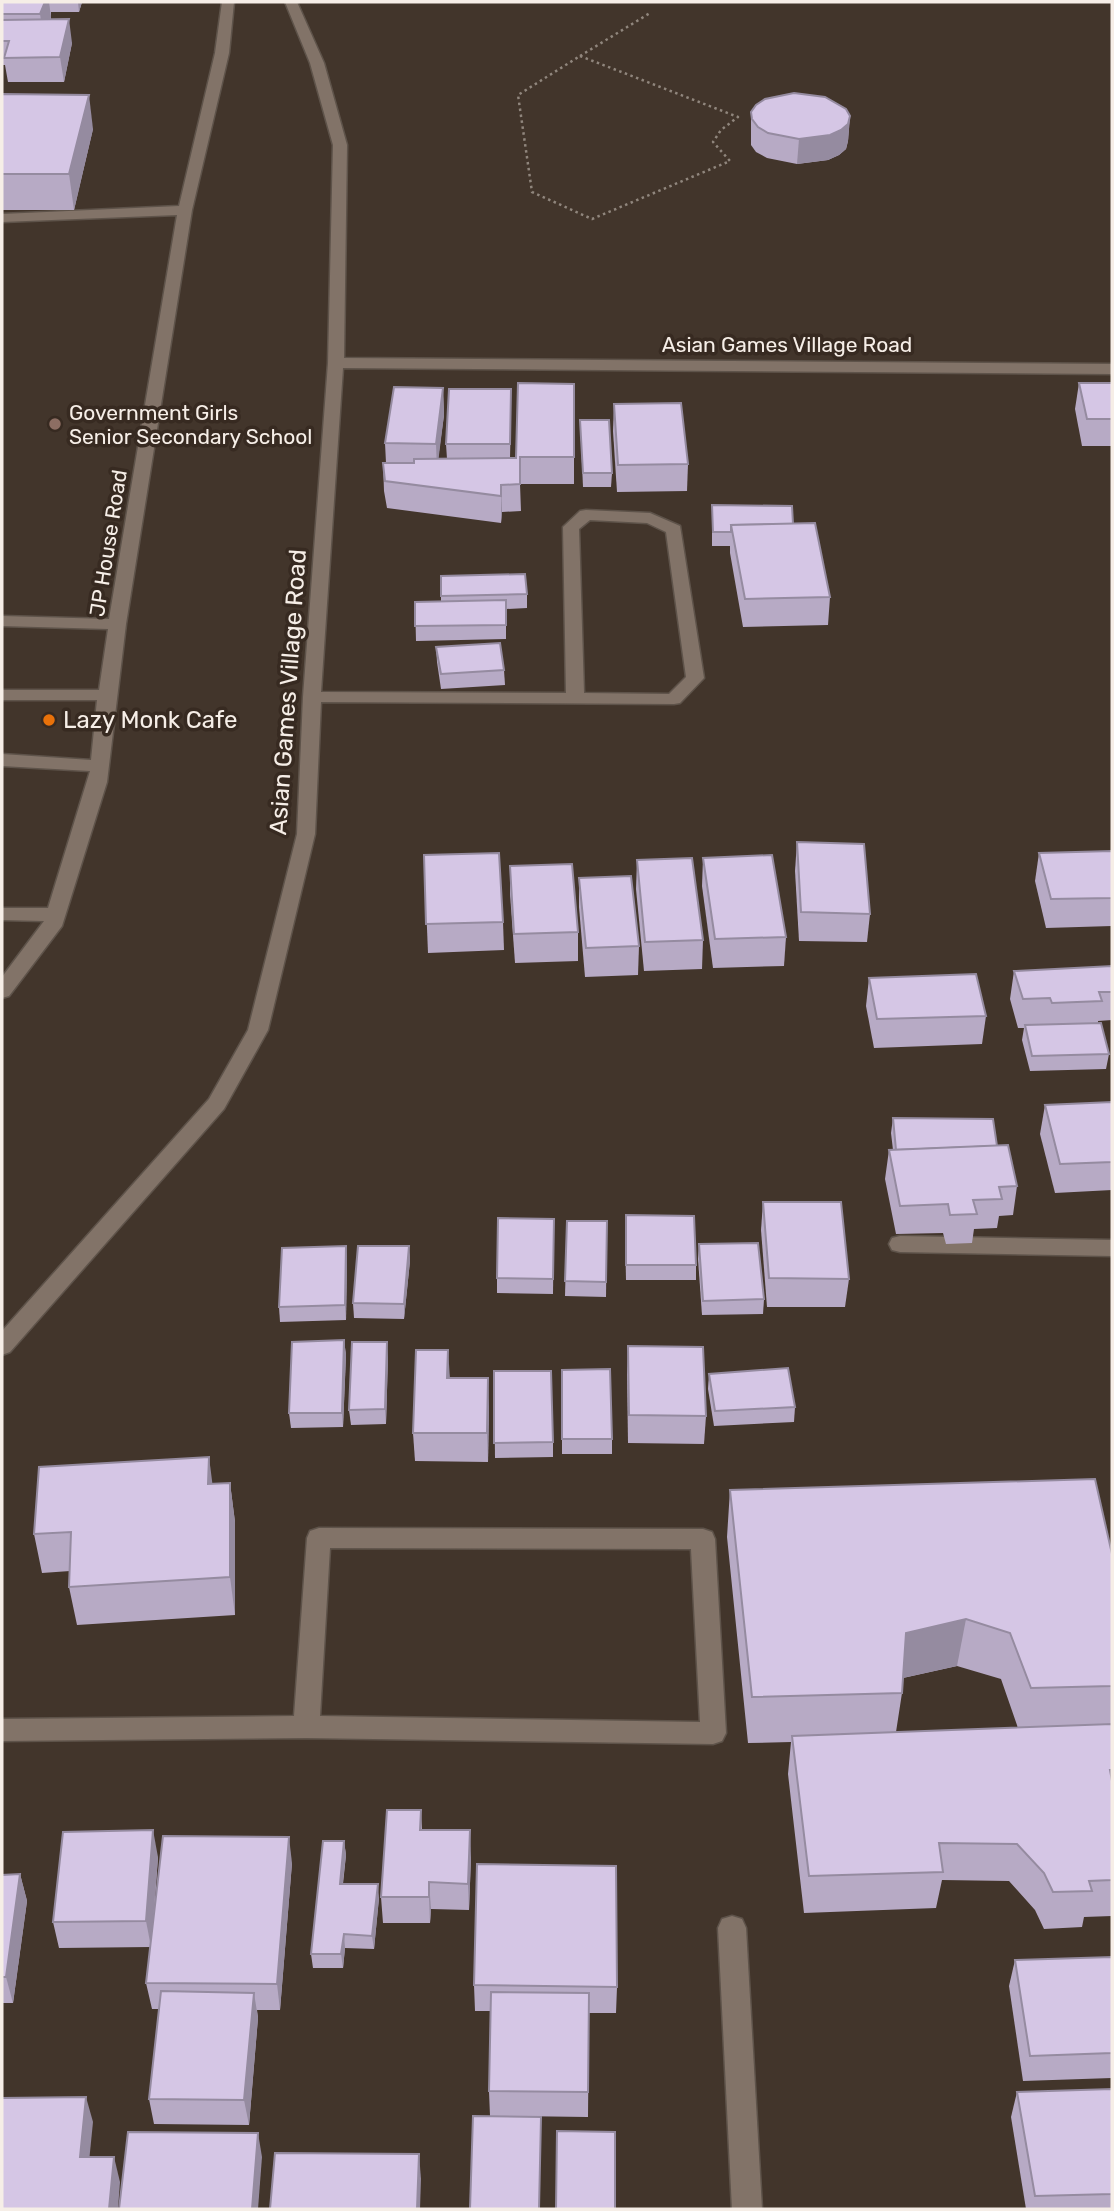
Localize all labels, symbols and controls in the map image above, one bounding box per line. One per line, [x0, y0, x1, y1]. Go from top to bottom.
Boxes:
street label: Asian Games Village Road [662, 332, 912, 357]
place label: Government Girls Senior Secondary School [69, 400, 312, 449]
marker: Government Girls Senior Secondary School [47, 416, 63, 432]
street label: JP House Road [84, 468, 132, 618]
street label: Asian Games Village Road [264, 548, 312, 836]
place label: Lazy Monk Cafe [63, 706, 237, 734]
marker: Lazy Monk Cafe [41, 712, 57, 728]

